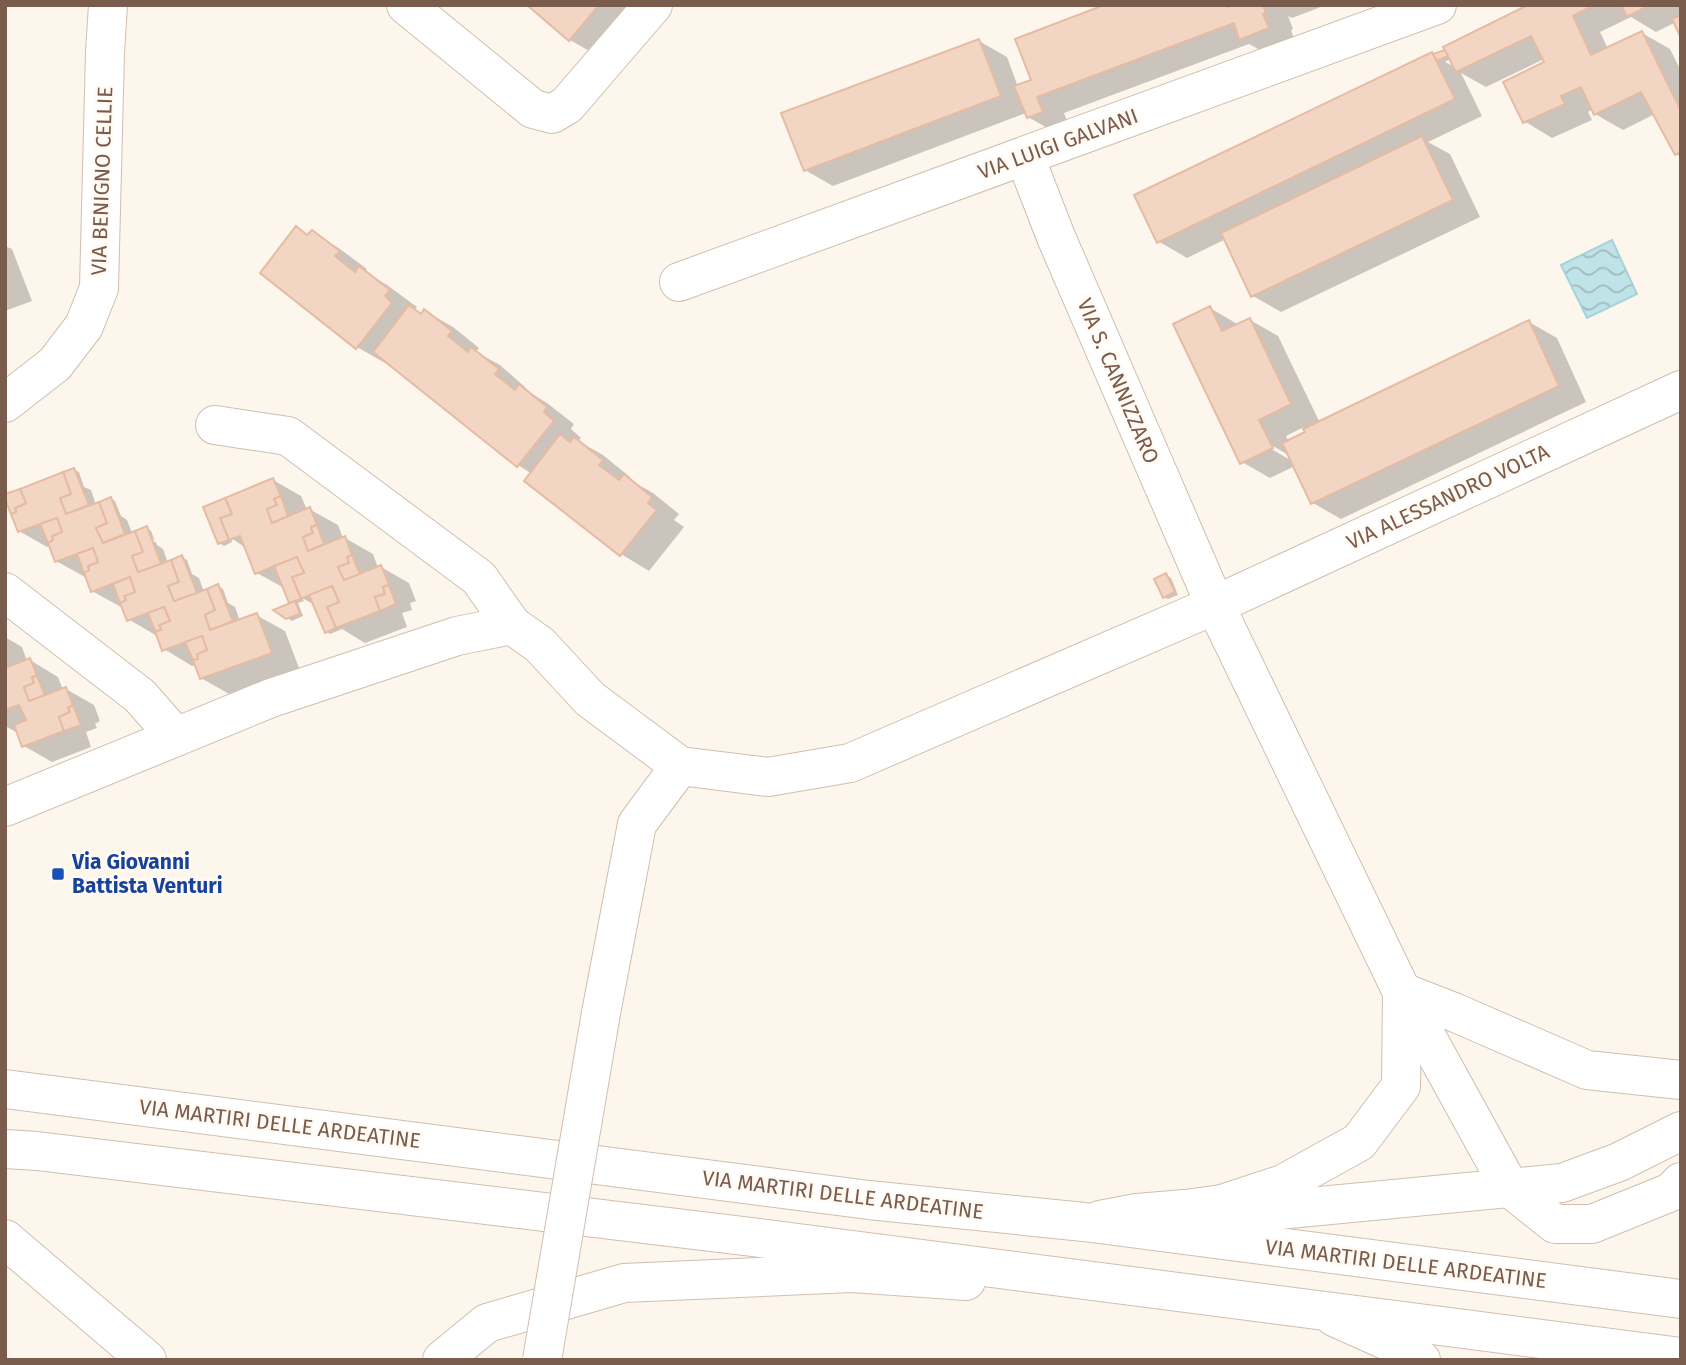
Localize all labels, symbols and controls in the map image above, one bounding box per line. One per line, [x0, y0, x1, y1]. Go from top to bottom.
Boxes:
street label: VIA BENIGNO CELLIE [86, 86, 118, 276]
street label: VIA LUIGI GALVANI [974, 103, 1142, 185]
street label: VIA S. CANNIZZARO [1071, 294, 1165, 468]
street label: VIA ALESSANDRO VOLTA [1342, 439, 1554, 555]
place label: Via Giovanni Battista Venturi [71, 849, 223, 899]
marker: Via Giovanni Battista Venturi [50, 866, 66, 882]
street label: VIA MARTIRI DELLE ARDEATINE [138, 1094, 422, 1154]
street label: VIA MARTIRI DELLE ARDEATINE [701, 1165, 985, 1225]
street label: VIA MARTIRI DELLE ARDEATINE [1264, 1234, 1548, 1294]

